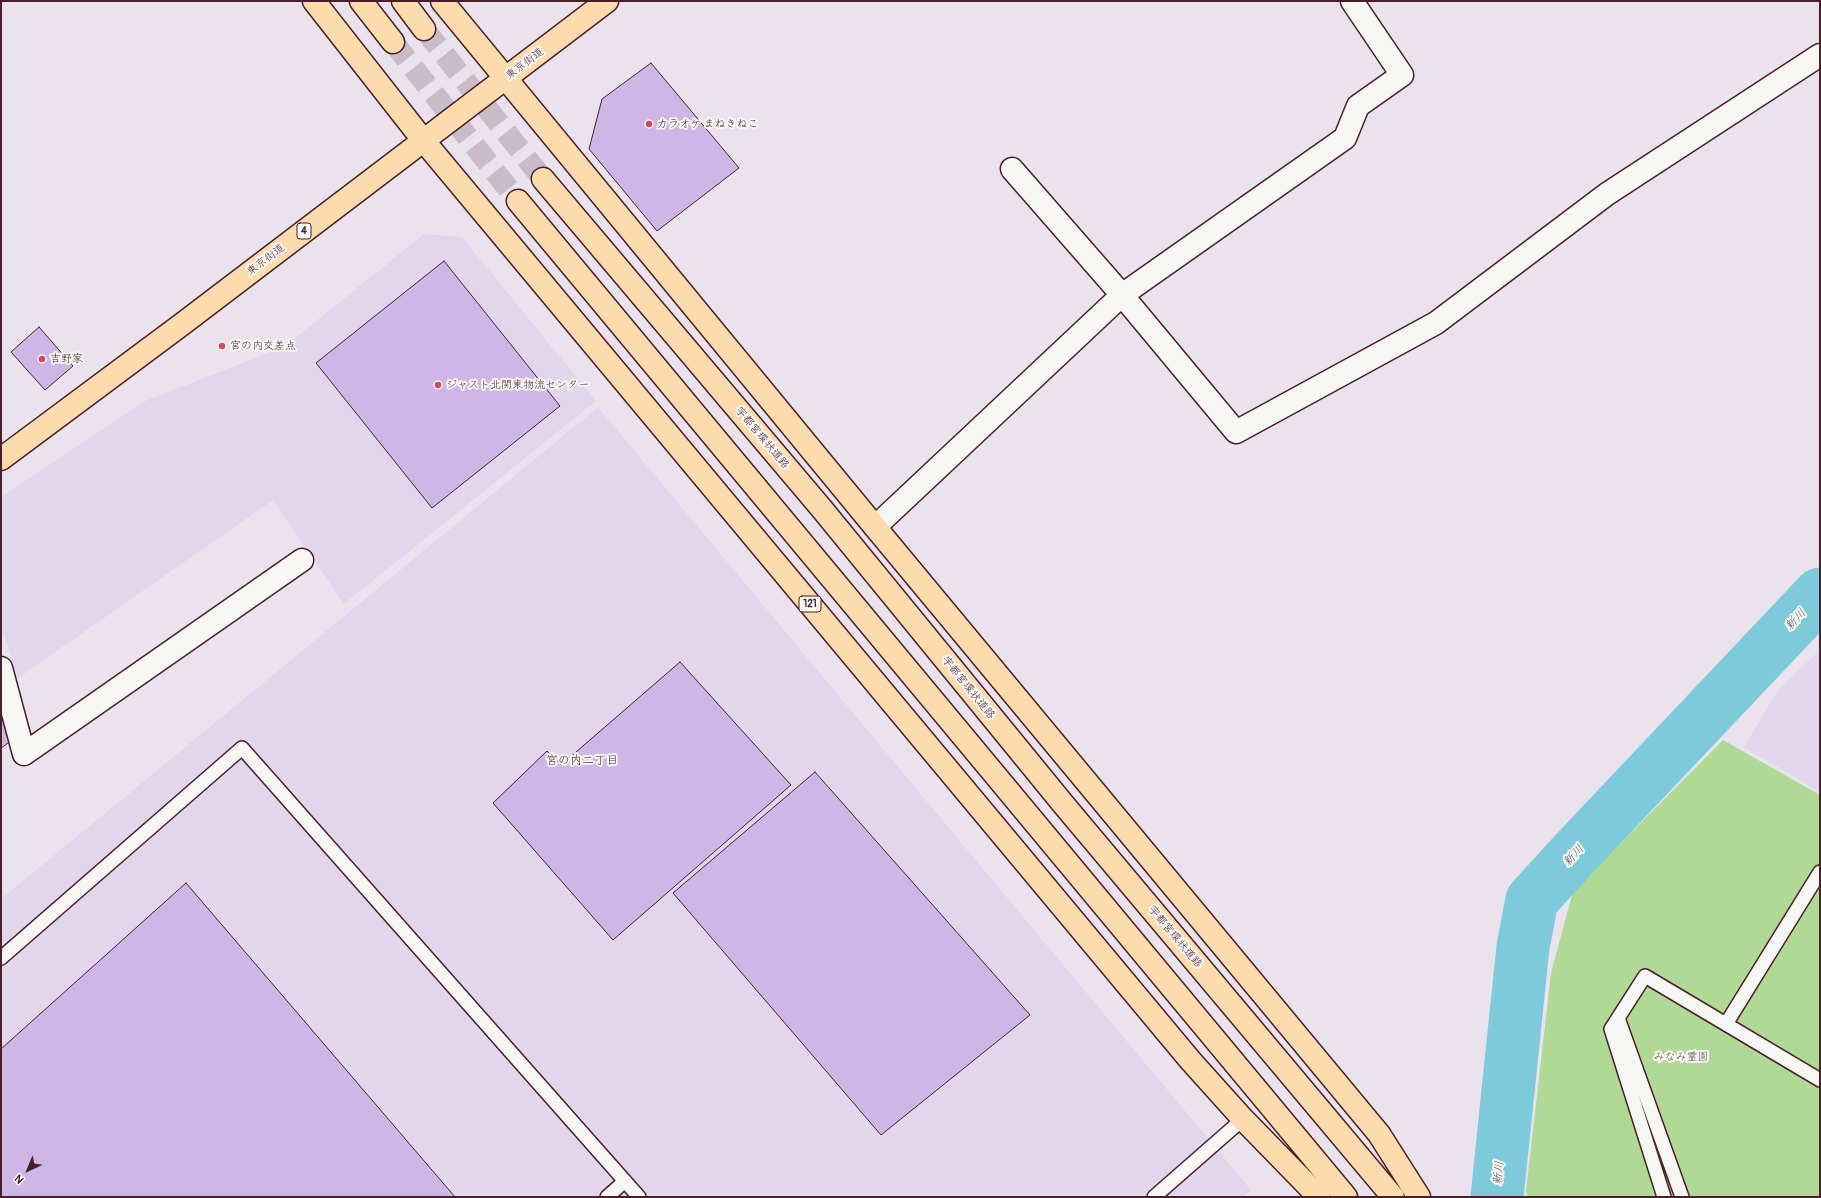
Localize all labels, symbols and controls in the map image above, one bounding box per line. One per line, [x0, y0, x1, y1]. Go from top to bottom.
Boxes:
street label: 東京街道 [503, 45, 547, 83]
place label: カラオケ まねきねこ [657, 117, 758, 131]
marker: カラオケ まねきねこ [644, 119, 654, 129]
road number: 4 [297, 223, 311, 239]
street label: 東京街道 [244, 241, 288, 279]
place label: 宮の内交差点 [230, 339, 296, 353]
marker: 宮の内交差点 [217, 341, 227, 351]
place label: 吉野家 [50, 352, 83, 366]
marker: 吉野家 [37, 354, 47, 364]
place label: ジャスト北関東物流センター [446, 378, 589, 392]
marker: ジャスト北関東物流センター [433, 380, 443, 390]
street label: 宇都宮環状道路 [732, 404, 792, 472]
road number: 121 [799, 596, 821, 612]
water label: 新川 [1783, 606, 1809, 634]
street label: 宇都宮環状道路 [939, 654, 997, 722]
district label: 宮の内二丁目 [546, 754, 618, 768]
water label: 新川 [1561, 842, 1587, 870]
street label: 宇都宮環状道路 [1145, 903, 1205, 971]
park label: みなみ霊園 [1654, 1050, 1708, 1064]
north arrow [8, 1150, 48, 1190]
water label: 新川 [1491, 1160, 1507, 1186]
text: N [12, 1172, 27, 1186]

